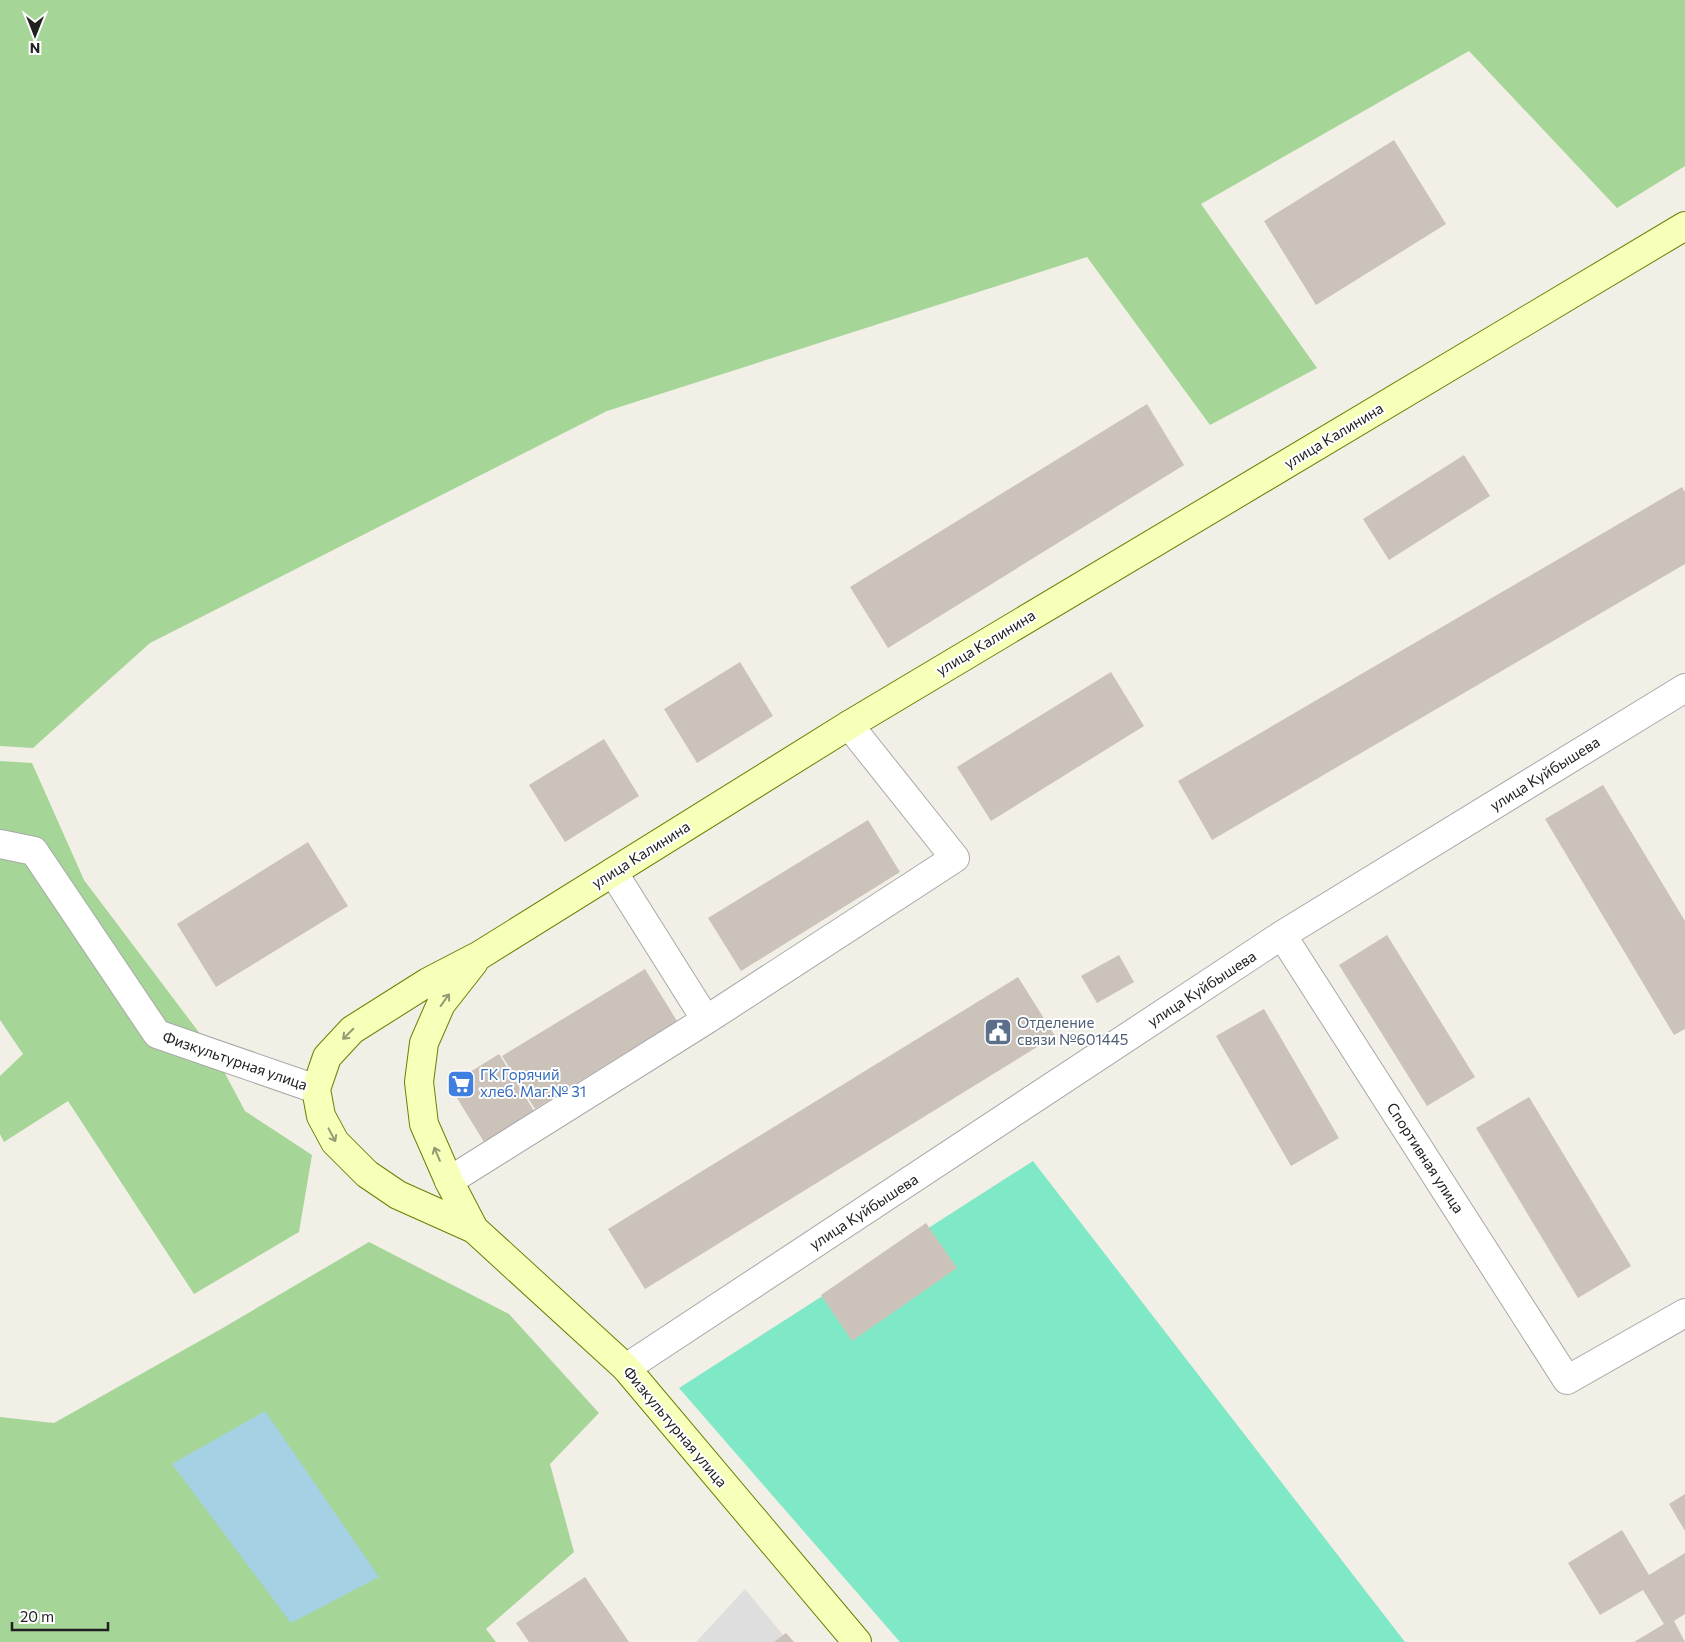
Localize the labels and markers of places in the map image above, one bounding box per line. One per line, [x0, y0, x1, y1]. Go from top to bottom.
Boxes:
place label: Отделение связи №601445 [1017, 1013, 1129, 1048]
public building icon: Отделение связи №601445 [983, 1017, 1013, 1047]
place label: ГК Горячий хлеб. Маг.№ 31 [480, 1065, 586, 1100]
supermarket icon: ГК Горячий хлеб. Маг.№ 31 [446, 1069, 476, 1099]

